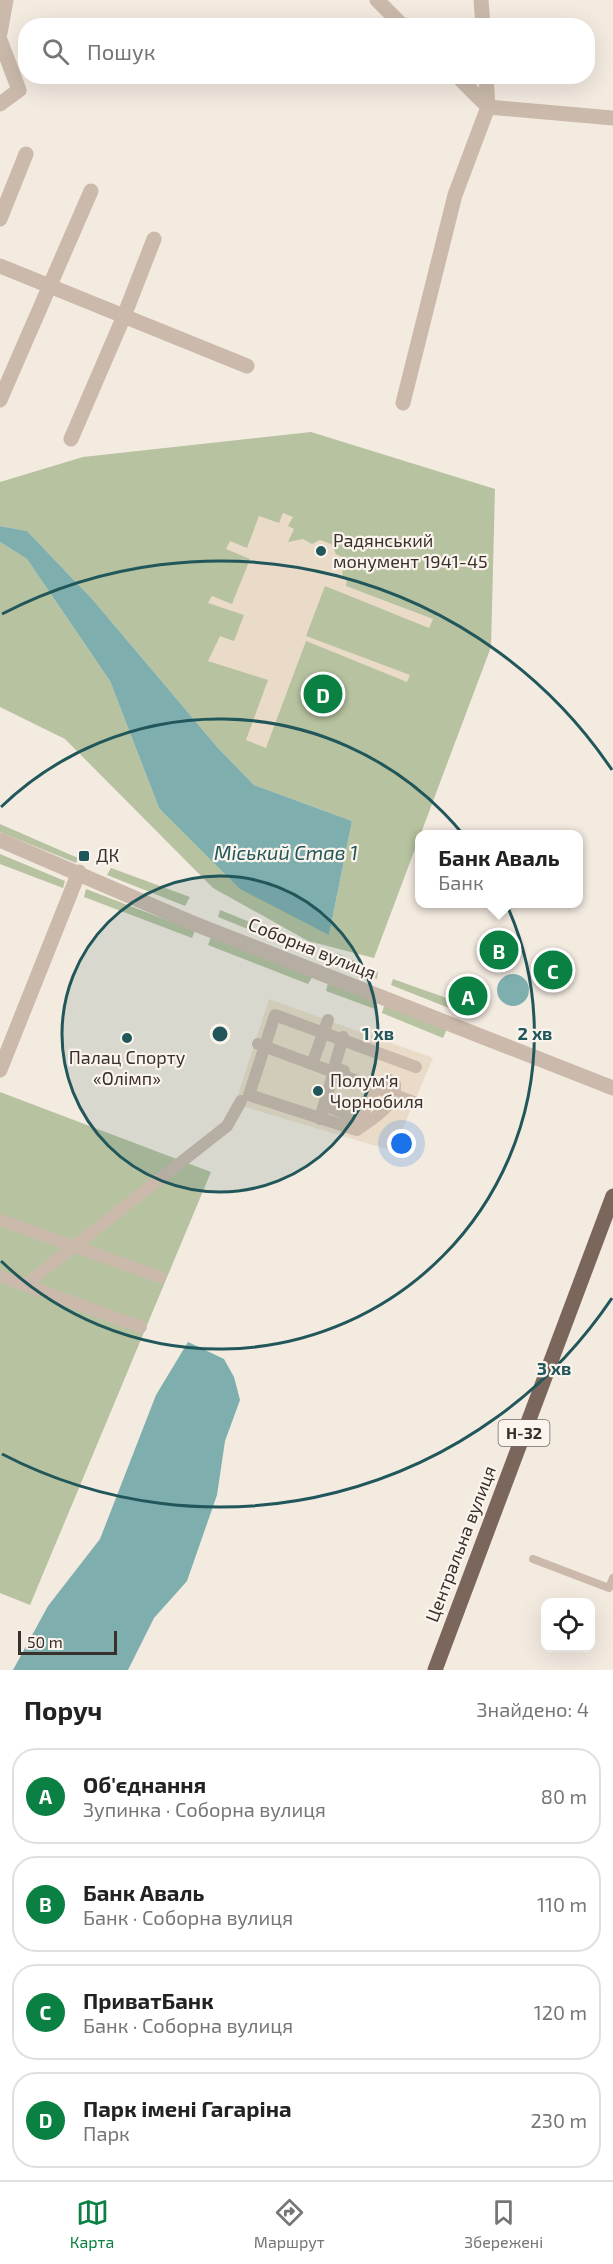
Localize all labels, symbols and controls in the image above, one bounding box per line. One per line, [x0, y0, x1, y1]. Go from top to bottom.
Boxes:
search box [18, 18, 595, 84]
icon: search [39, 35, 72, 68]
text: Пошук [87, 38, 156, 64]
place label: Радянський монумент 1941-45 [333, 529, 488, 572]
marker: Радянський монумент 1941-45 [314, 544, 328, 558]
pin: D [304, 672, 342, 716]
popup [415, 830, 583, 908]
water label: Міський Став 1 [214, 840, 358, 864]
place label: ДК [96, 844, 119, 866]
text: Банк Аваль [438, 844, 560, 870]
marker: ДК [77, 849, 91, 863]
text: Банк [438, 870, 484, 894]
street label: Соборна вулиця [245, 912, 380, 984]
pin: B [480, 928, 518, 972]
pin: C [534, 948, 572, 992]
pin: A [448, 974, 488, 1018]
text: 1 хв [362, 1022, 394, 1044]
text: 2 хв [518, 1022, 552, 1044]
centre of rings [210, 1024, 230, 1044]
marker: Палац Спорту «Олімп» [120, 1031, 134, 1045]
place label: Палац Спорту «Олімп» [69, 1046, 186, 1089]
place label: Полум'я Чорнобиля [330, 1069, 424, 1112]
marker: Полум'я Чорнобиля [311, 1084, 325, 1098]
your location [387, 1129, 416, 1158]
text: 3 хв [537, 1357, 571, 1379]
road number: Н-32 [498, 1420, 550, 1446]
street label: Центральна вулиця [420, 1462, 500, 1625]
map controls [541, 1598, 595, 1652]
button: locate [541, 1598, 595, 1652]
scale bar [18, 1628, 117, 1656]
text: 50 m [27, 1632, 63, 1651]
text: Поруч [24, 1694, 102, 1725]
text: Знайдено: 4 [477, 1697, 589, 1721]
text: Об'єднання [83, 1771, 206, 1797]
text: A [39, 1784, 52, 1808]
text: 80 m [541, 1784, 587, 1808]
text: Зупинка · Соборна вулиця [83, 1797, 326, 1821]
text: Банк Аваль [83, 1879, 204, 1905]
text: B [39, 1892, 52, 1916]
text: 110 m [537, 1892, 587, 1916]
text: Банк · Соборна вулиця [83, 1905, 293, 1929]
text: ПриватБанк [83, 1987, 214, 2013]
text: C [40, 2000, 51, 2024]
text: 120 m [534, 2000, 587, 2024]
text: Банк · Соборна вулиця [83, 2013, 293, 2037]
text: Парк імені Гагаріна [83, 2095, 292, 2121]
text: D [39, 2108, 52, 2132]
text: 230 m [531, 2108, 587, 2132]
text: Парк [83, 2121, 130, 2145]
tab: Карта [70, 2196, 114, 2251]
tab: Маршрут [254, 2196, 325, 2251]
tab: Збережені [464, 2196, 543, 2251]

